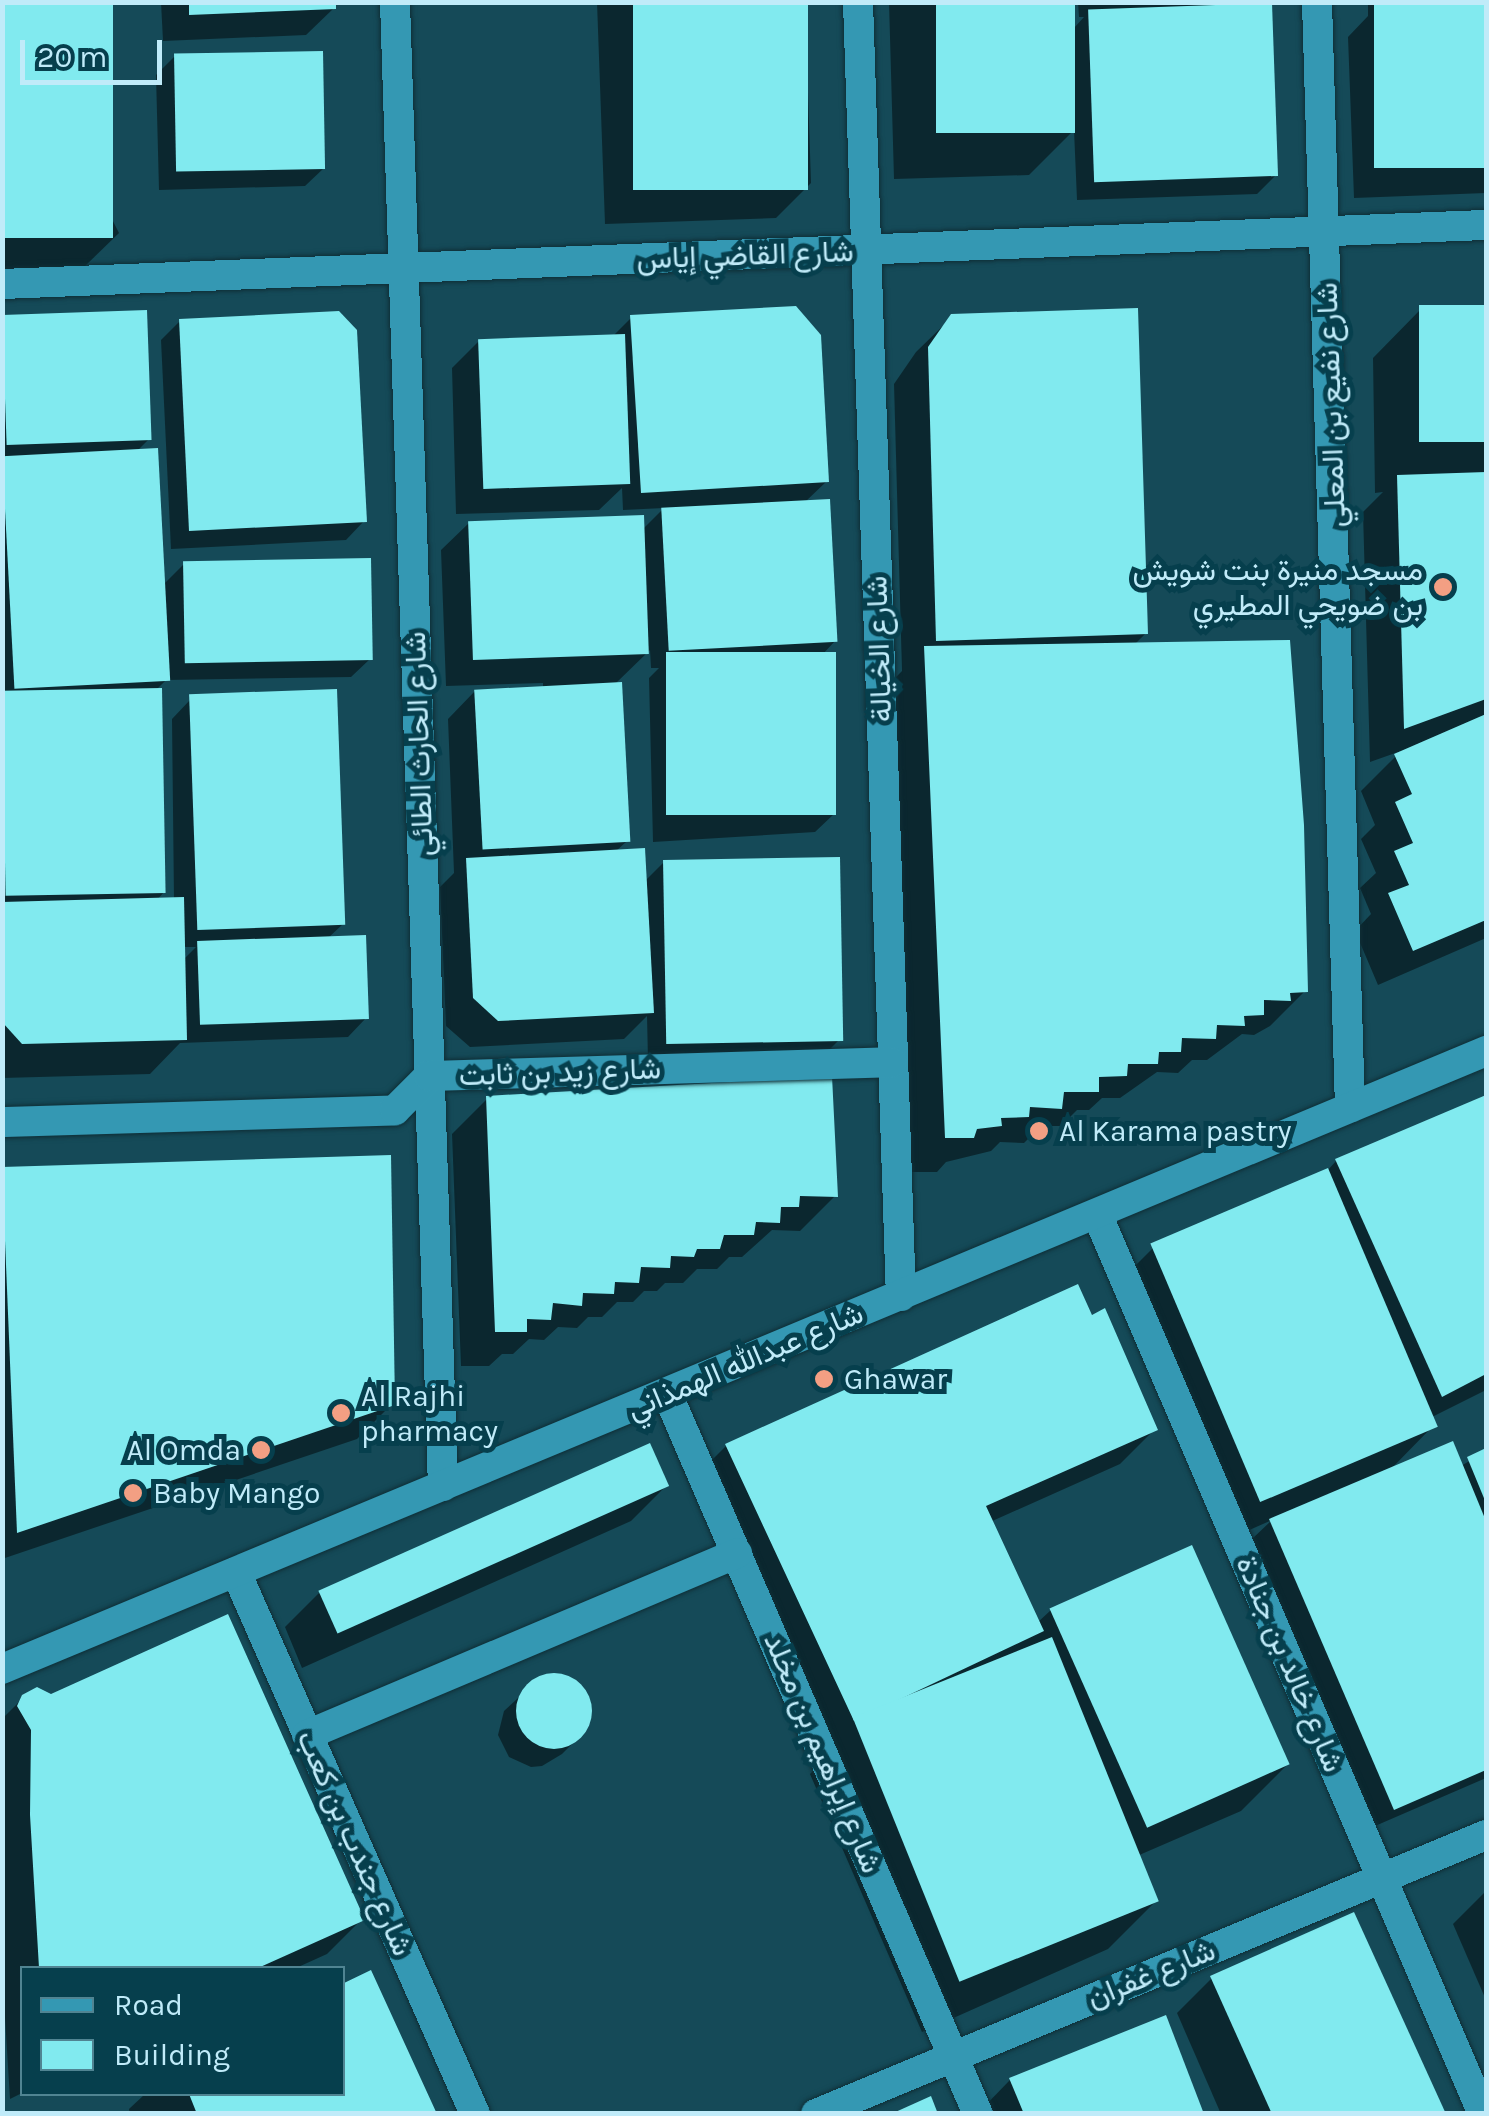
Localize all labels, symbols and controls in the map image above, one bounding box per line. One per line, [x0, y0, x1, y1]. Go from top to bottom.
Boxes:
scale bar [25, 20, 168, 82]
text: 20 m [37, 39, 107, 75]
street label: شارع القاضي إياس [636, 233, 854, 277]
street label: شارع نفيع بن المعلي [1309, 282, 1353, 528]
place label: مسجد منيرة بنت شويش بن ضويحي المطيري [1132, 552, 1423, 622]
street label: شارع الخيالة [858, 575, 900, 723]
marker: مسجد منيرة بنت شويش بن ضويحي المطيري [1432, 576, 1454, 598]
street label: شارع الحارث الطائي [397, 631, 441, 857]
street label: شارع زيد بن ثابت [458, 1050, 662, 1094]
place label: Al Karama pastry [1059, 1113, 1291, 1149]
marker: Al Karama pastry [1028, 1120, 1050, 1142]
street label: شارع عبدالله الهمذاني [622, 1295, 868, 1427]
place label: Ghawar [844, 1361, 947, 1397]
marker: Ghawar [813, 1368, 835, 1390]
place label: Al Rajhi pharmacy [361, 1378, 498, 1448]
marker: Al Rajhi pharmacy [330, 1402, 352, 1424]
place label: Al Omda [127, 1432, 241, 1468]
marker: Al Omda [250, 1439, 272, 1461]
place label: Baby Mango [153, 1475, 320, 1511]
marker: Baby Mango [122, 1482, 144, 1504]
street label: شارع خالد بن جنادة [1228, 1551, 1352, 1777]
street label: شارع إبراهيم بن مخلد [756, 1628, 890, 1878]
street label: شارع جندب بن كعب [289, 1725, 421, 1961]
street label: شارع غفران [1082, 1932, 1220, 2016]
legend [20, 1966, 345, 2096]
text: Road [114, 1987, 183, 2023]
text: Building [114, 2037, 230, 2073]

